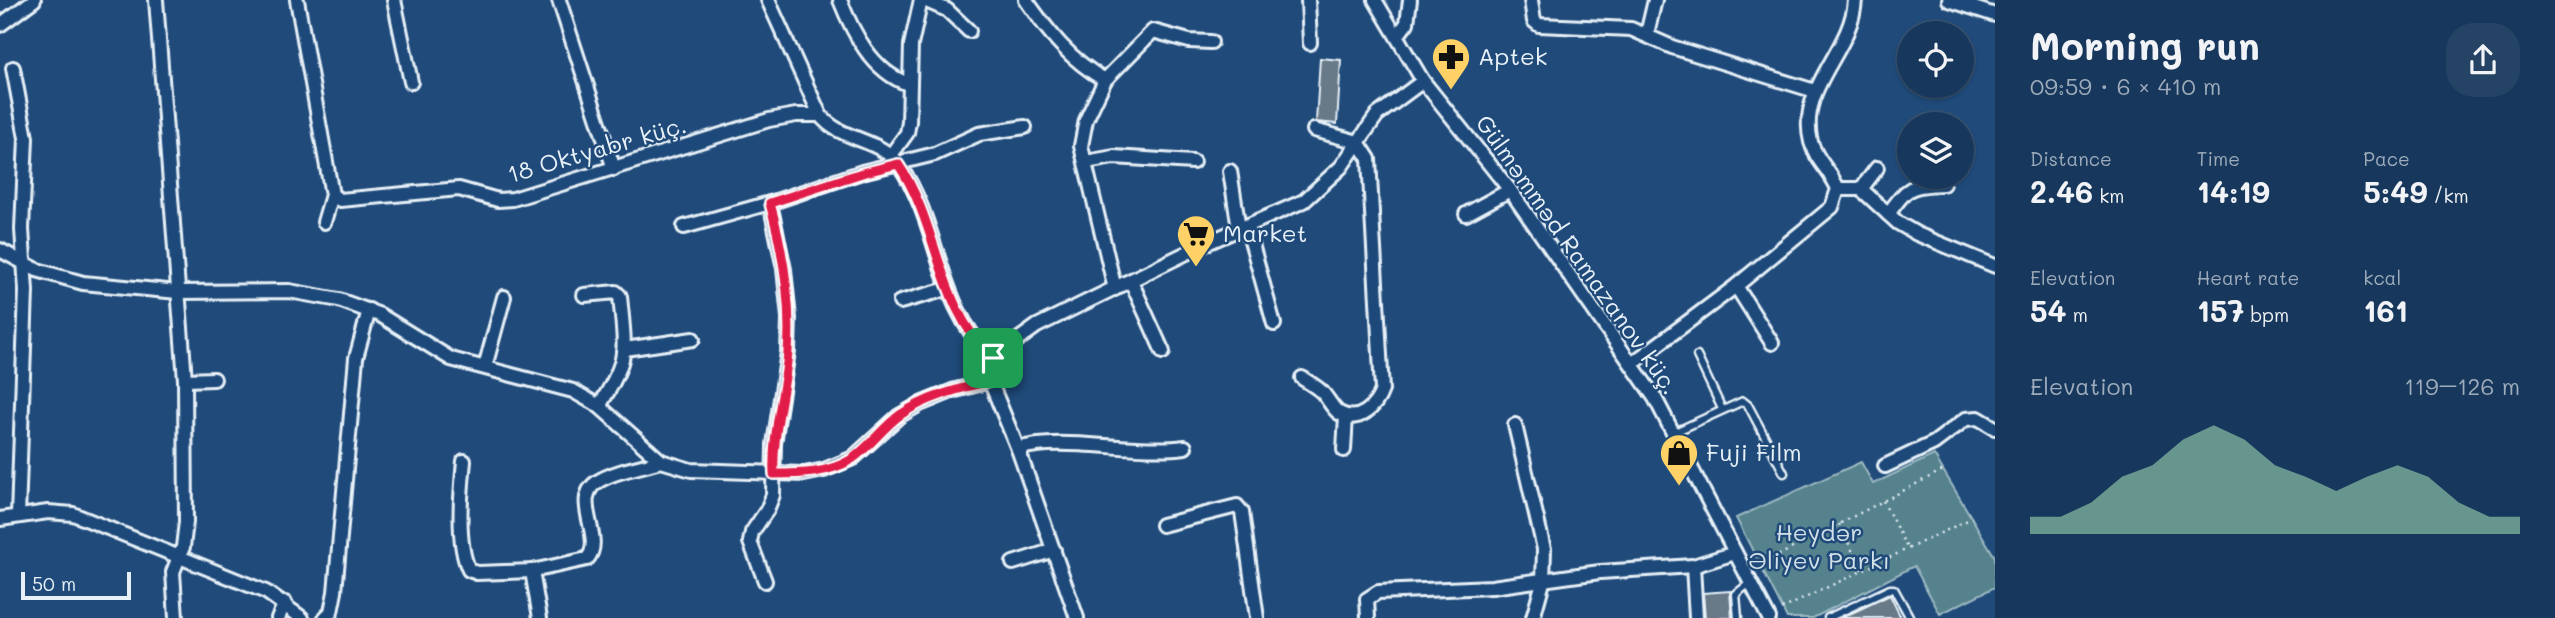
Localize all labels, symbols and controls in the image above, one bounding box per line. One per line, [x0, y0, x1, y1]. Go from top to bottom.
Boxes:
text: Morning run [2030, 20, 2260, 70]
map controls [1897, 21, 1974, 189]
button: locate [1897, 21, 1974, 98]
button: share [2446, 23, 2520, 97]
pharmacy icon: Aptek [1430, 36, 1472, 91]
place label: Aptek [1478, 40, 1548, 71]
text: 09:59 · 6 × 410 m [2030, 71, 2221, 101]
street label: 18 Oktyabr küç. [503, 108, 690, 189]
street label: Gülməmməd Ramazanov küç. [1470, 108, 1687, 400]
button: layers [1897, 112, 1974, 189]
text: Distance [2030, 146, 2112, 171]
text: Time [2197, 146, 2240, 171]
text: Pace [2363, 146, 2410, 171]
text: 2.46 [2030, 171, 2093, 211]
text: 14:19 [2197, 171, 2270, 211]
text: 5:49 [2363, 171, 2427, 211]
text: km [2093, 183, 2125, 208]
text: /km [2427, 183, 2469, 208]
supermarket icon: Market [1175, 213, 1217, 268]
place label: Market [1223, 217, 1307, 248]
text: Elevation [2030, 265, 2115, 290]
text: Heart rate [2197, 265, 2299, 290]
text: kcal [2363, 265, 2401, 290]
text: 54 [2030, 290, 2067, 330]
text: 157 [2197, 290, 2244, 330]
text: 161 [2363, 290, 2408, 330]
text: m [2067, 302, 2088, 327]
text: bpm [2244, 302, 2289, 327]
pin [963, 328, 1023, 388]
icon: arrive [974, 339, 1012, 377]
text: Elevation [2030, 371, 2133, 401]
text: 119–126 m [2404, 371, 2520, 401]
shop icon: Fuji Film [1658, 432, 1700, 487]
place label: Fuji Film [1706, 436, 1802, 467]
park label: Heydər Əliyev Parkı [1748, 516, 1890, 575]
scale bar [21, 569, 131, 601]
text: 50 m [32, 571, 76, 596]

